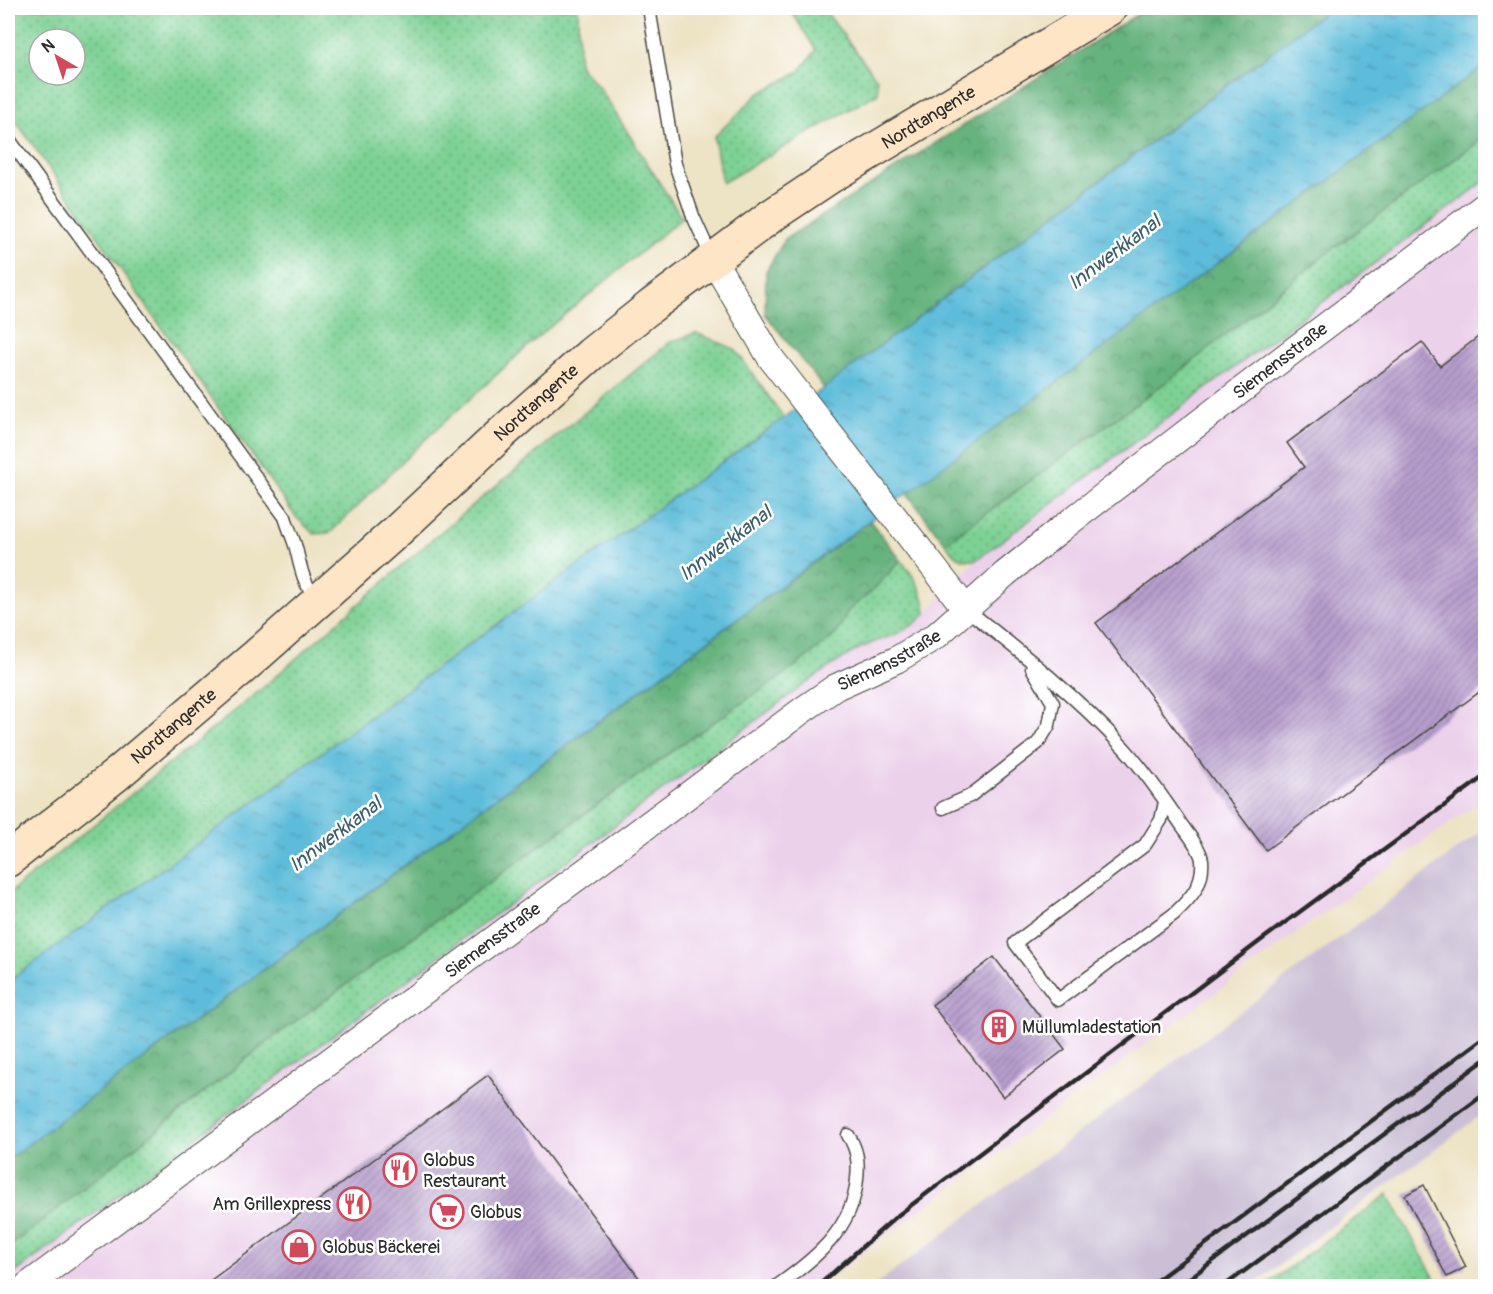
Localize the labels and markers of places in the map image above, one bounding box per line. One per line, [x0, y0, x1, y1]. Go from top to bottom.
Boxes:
building icon: Müllumladestation [981, 1009, 1017, 1045]
place label: Müllumladestation [1022, 1016, 1161, 1039]
place label: Globus Restaurant [423, 1149, 507, 1193]
restaurant icon: Globus Restaurant [382, 1152, 418, 1188]
restaurant icon: Am Grillexpress [336, 1186, 372, 1222]
place label: Am Grillexpress [212, 1193, 331, 1216]
supermarket icon: Globus [429, 1194, 465, 1230]
place label: Globus [470, 1201, 522, 1224]
shop icon: Globus Bäckerei [281, 1229, 317, 1265]
place label: Globus Bäckerei [322, 1236, 440, 1259]

